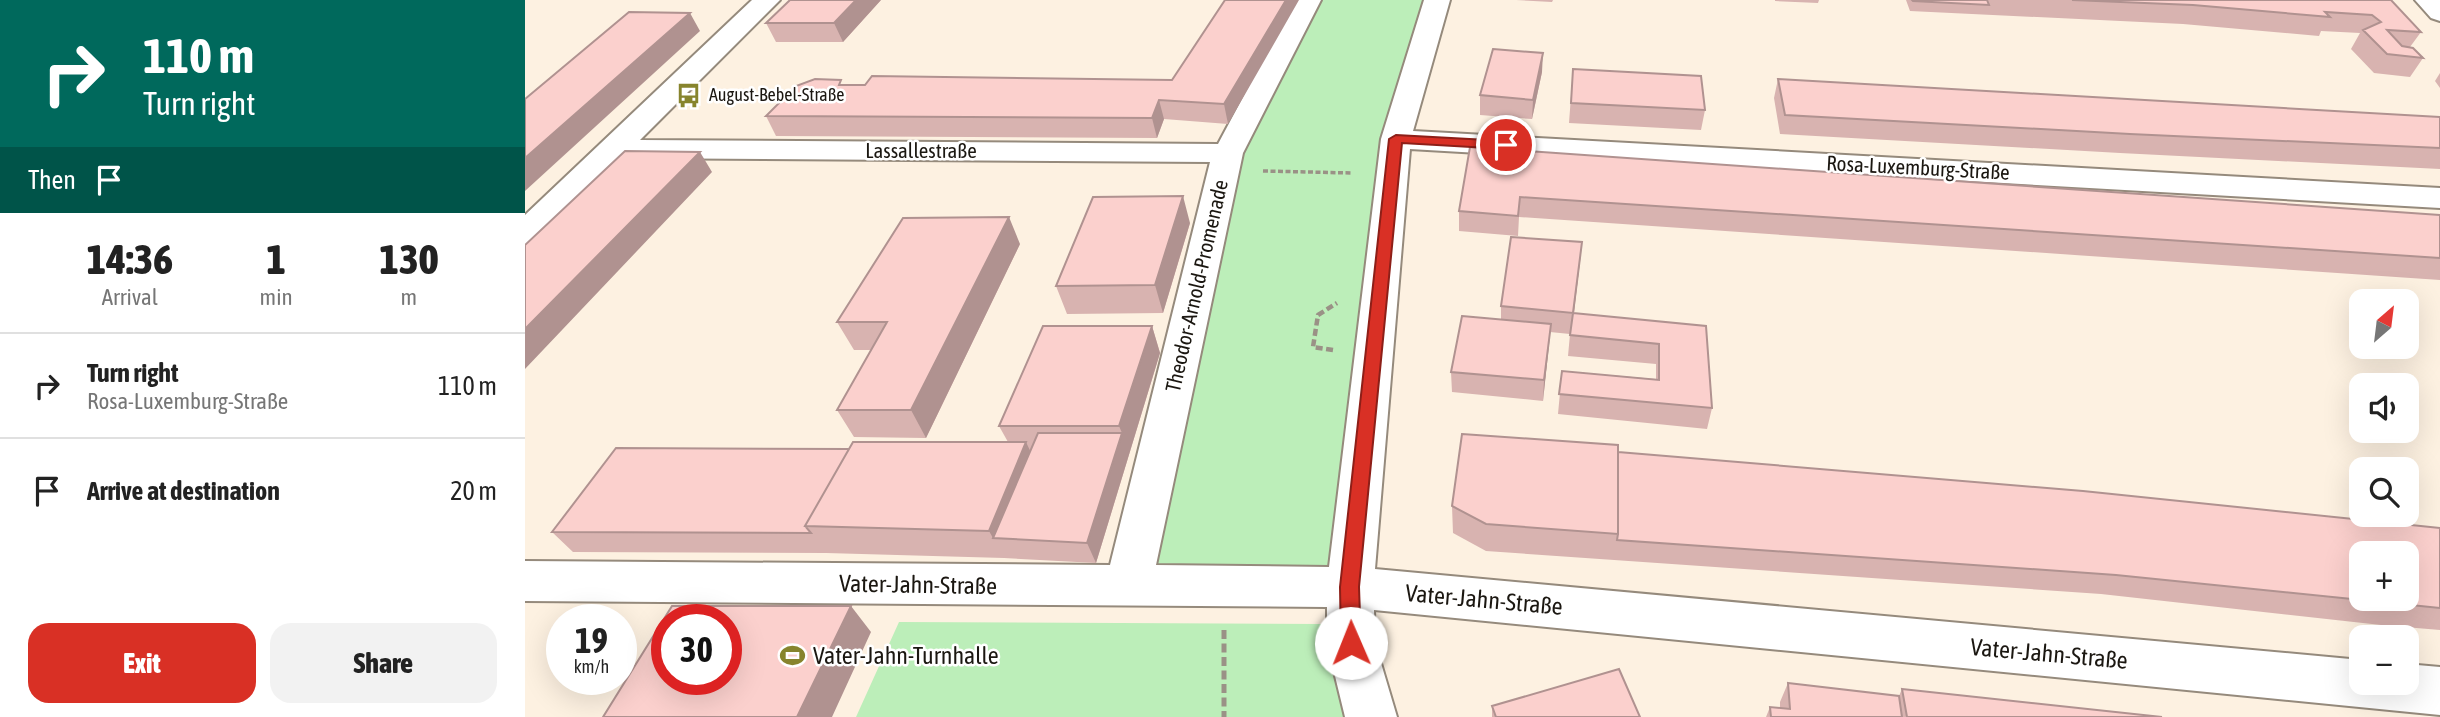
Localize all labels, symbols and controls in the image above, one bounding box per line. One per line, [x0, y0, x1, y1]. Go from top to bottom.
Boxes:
text: 110 m [143, 27, 254, 83]
icon: right [28, 28, 119, 119]
bus stop icon: August-Bebel-Straße [675, 81, 703, 109]
place label: August-Bebel-Straße [709, 84, 844, 105]
text: Turn right [143, 85, 256, 122]
pin [1476, 115, 1536, 175]
icon: arrive [1487, 126, 1525, 164]
street label: Lassallestraße [865, 138, 977, 162]
street label: Rosa-Luxemburg-Straße [1826, 150, 2010, 184]
icon: arrive [90, 161, 128, 199]
text: Then [28, 165, 76, 195]
street label: Theodor-Arnold-Promenade [1160, 177, 1232, 394]
text: 14:36 [87, 235, 173, 283]
text: 1 [266, 235, 286, 283]
text: 130 [379, 235, 438, 283]
text: Arrival [102, 284, 158, 310]
text: min [260, 284, 293, 310]
text: m [401, 284, 417, 310]
north arrow [2349, 289, 2419, 359]
map controls [2349, 289, 2419, 695]
text: Turn right [87, 358, 178, 388]
icon: right [28, 367, 66, 405]
text: 110 m [438, 371, 497, 401]
button: sound [2349, 373, 2419, 443]
text: Rosa-Luxemburg-Straße [87, 388, 288, 414]
button: search [2349, 457, 2419, 527]
icon: arrive [28, 472, 66, 510]
text: Arrive at destination [87, 476, 280, 506]
text: 20 m [450, 476, 497, 506]
button: + [2349, 541, 2419, 611]
street label: Vater-Jahn-Straße [839, 570, 997, 599]
street label: Vater-Jahn-Straße [1404, 579, 1564, 620]
speed limit sign: 30 [651, 604, 742, 695]
position arrow [1314, 606, 1388, 680]
text: 19 [575, 620, 608, 660]
button: Exit [28, 623, 256, 703]
button: Share [270, 623, 497, 703]
button: − [2349, 625, 2419, 695]
street label: Vater-Jahn-Straße [1969, 633, 2129, 674]
sports icon: Vater-Jahn-Turnhalle [779, 642, 807, 670]
place label: Vater-Jahn-Turnhalle [813, 642, 999, 669]
text: km/h [574, 656, 609, 677]

